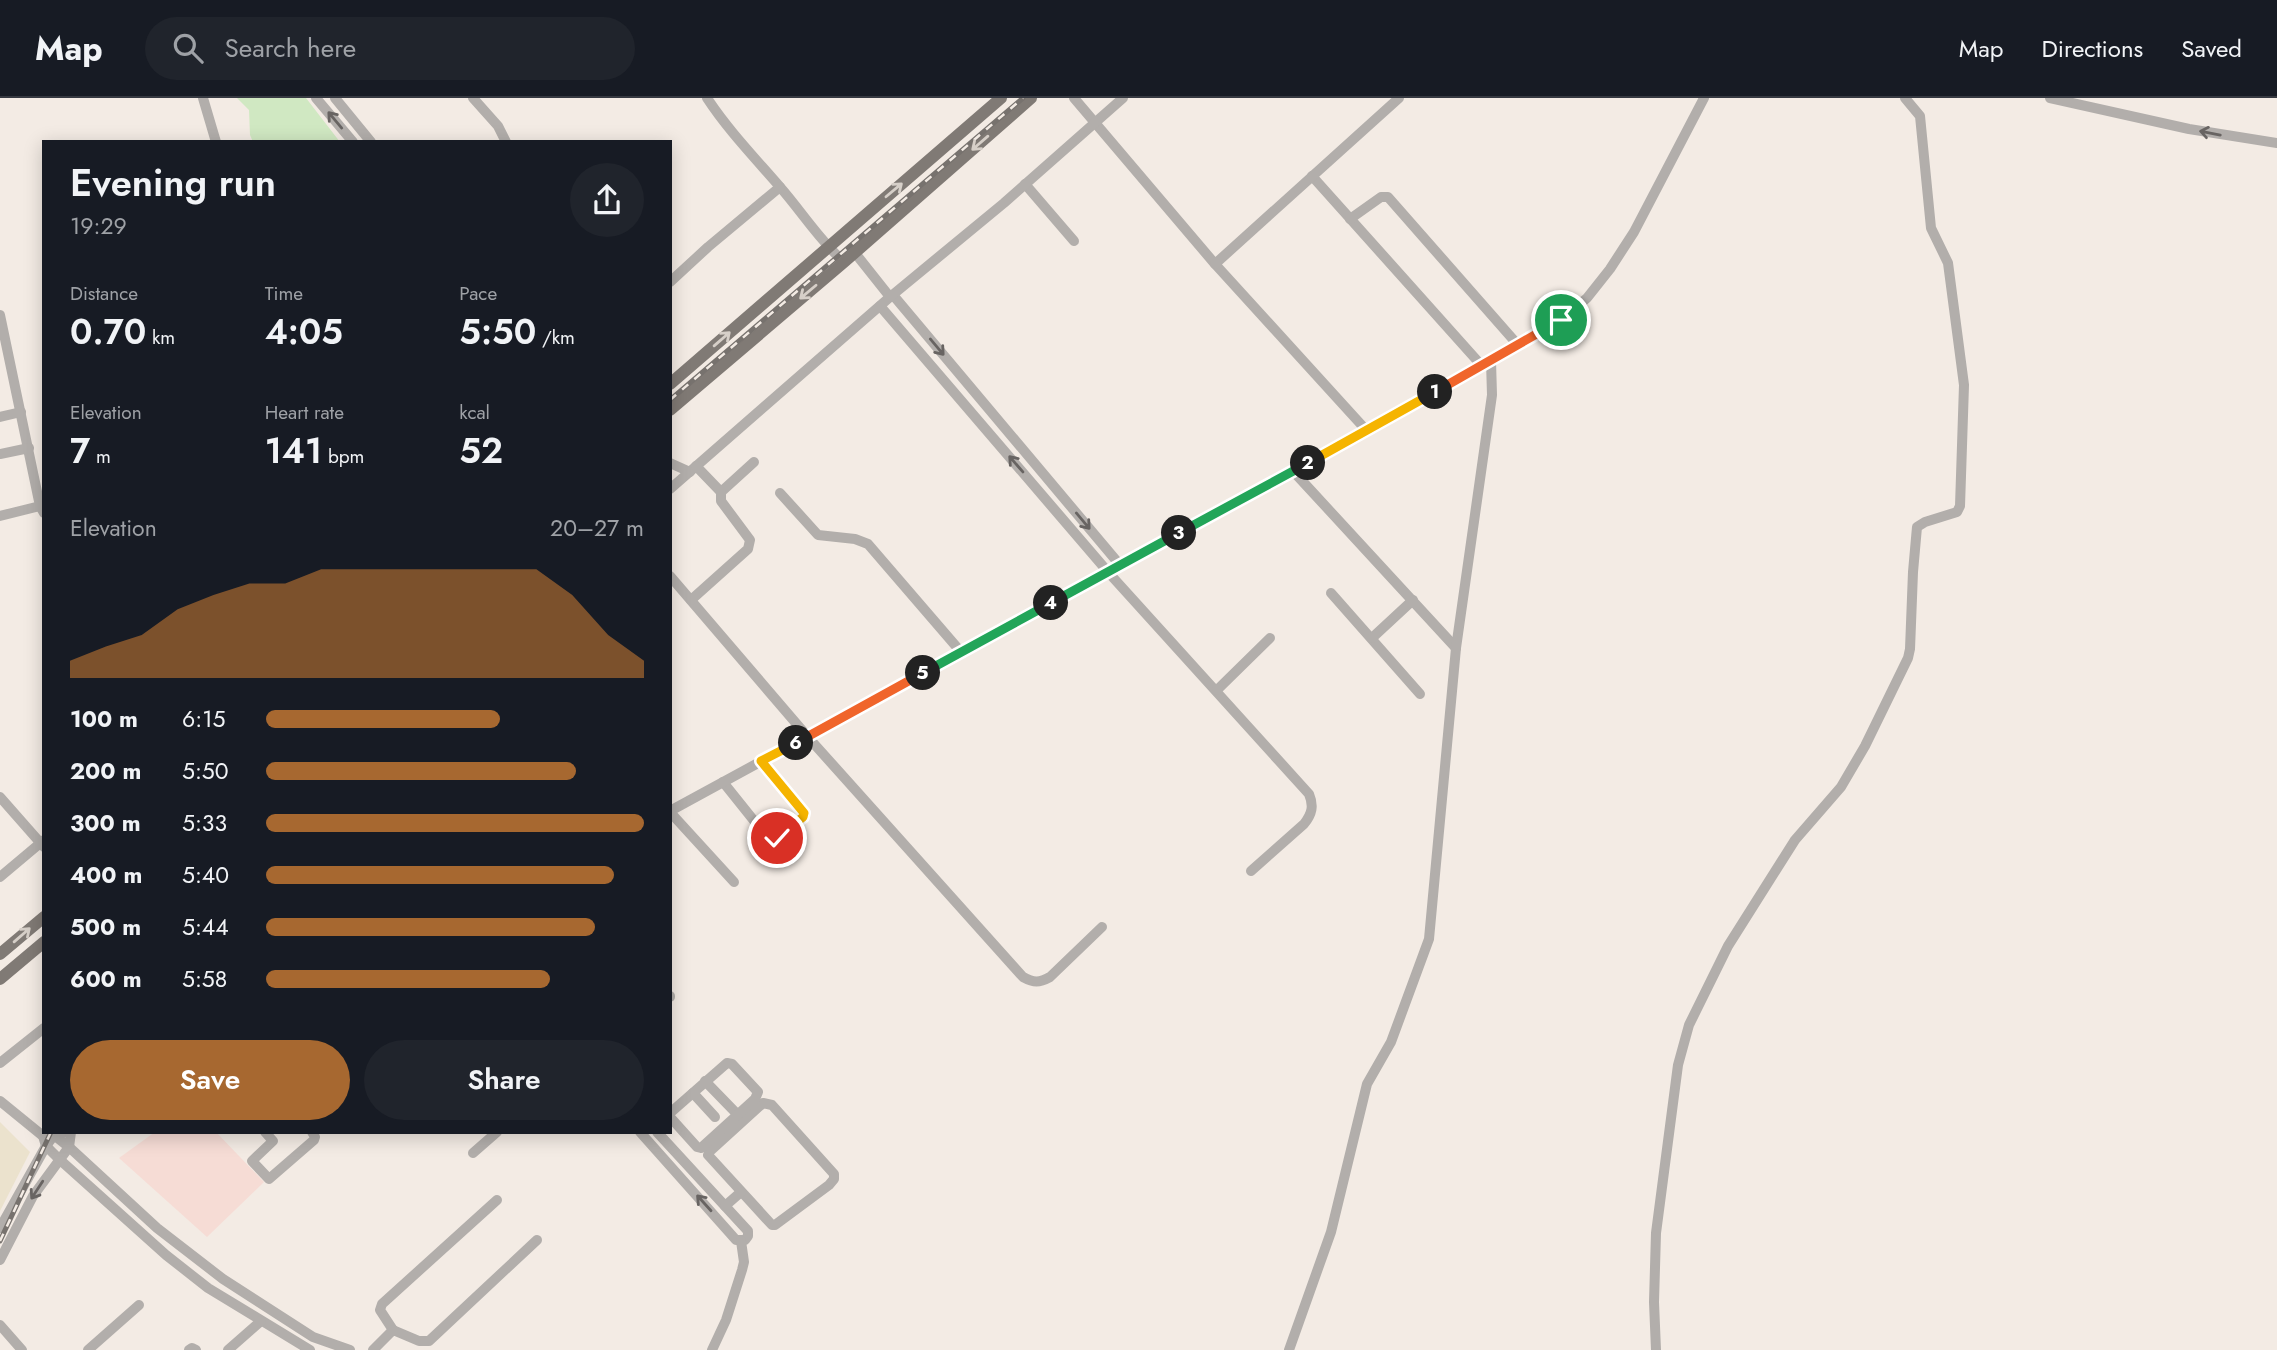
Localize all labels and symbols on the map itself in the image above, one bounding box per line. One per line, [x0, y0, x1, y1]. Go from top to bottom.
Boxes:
one-way arrow [327, 111, 343, 129]
one-way arrow [2199, 126, 2222, 140]
one-way arrow [971, 135, 989, 151]
one-way arrow [884, 182, 902, 198]
one-way arrow [800, 284, 818, 300]
pin [1531, 290, 1591, 350]
one-way arrow [712, 331, 730, 347]
one-way arrow [929, 338, 945, 356]
pin: 1 [1418, 374, 1452, 410]
pin: 2 [1290, 446, 1326, 480]
one-way arrow [1008, 455, 1024, 473]
one-way arrow [1075, 512, 1091, 530]
pin: 3 [1162, 516, 1196, 550]
pin: 4 [1034, 586, 1068, 620]
pin: 5 [906, 656, 940, 690]
pin: 6 [778, 726, 814, 760]
pin [747, 808, 807, 868]
one-way arrow [13, 927, 31, 943]
one-way arrow [30, 1180, 45, 1199]
one-way arrow [696, 1195, 712, 1213]

